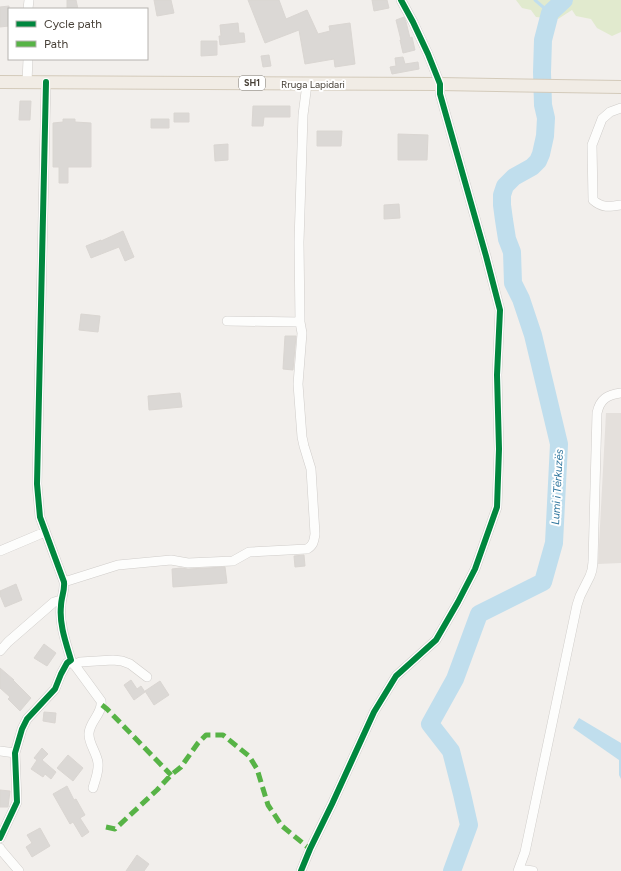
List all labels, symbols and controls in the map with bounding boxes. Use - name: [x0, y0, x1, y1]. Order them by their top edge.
- legend: [8, 8, 148, 60]
- text: Cycle path: [44, 17, 102, 31]
- text: Path: [44, 37, 68, 51]
- road number: SH1: [239, 76, 265, 90]
- street label: Rruga Lapidari: [281, 78, 345, 91]
- water label: Lumi i Tërkuzës: [549, 449, 566, 525]

